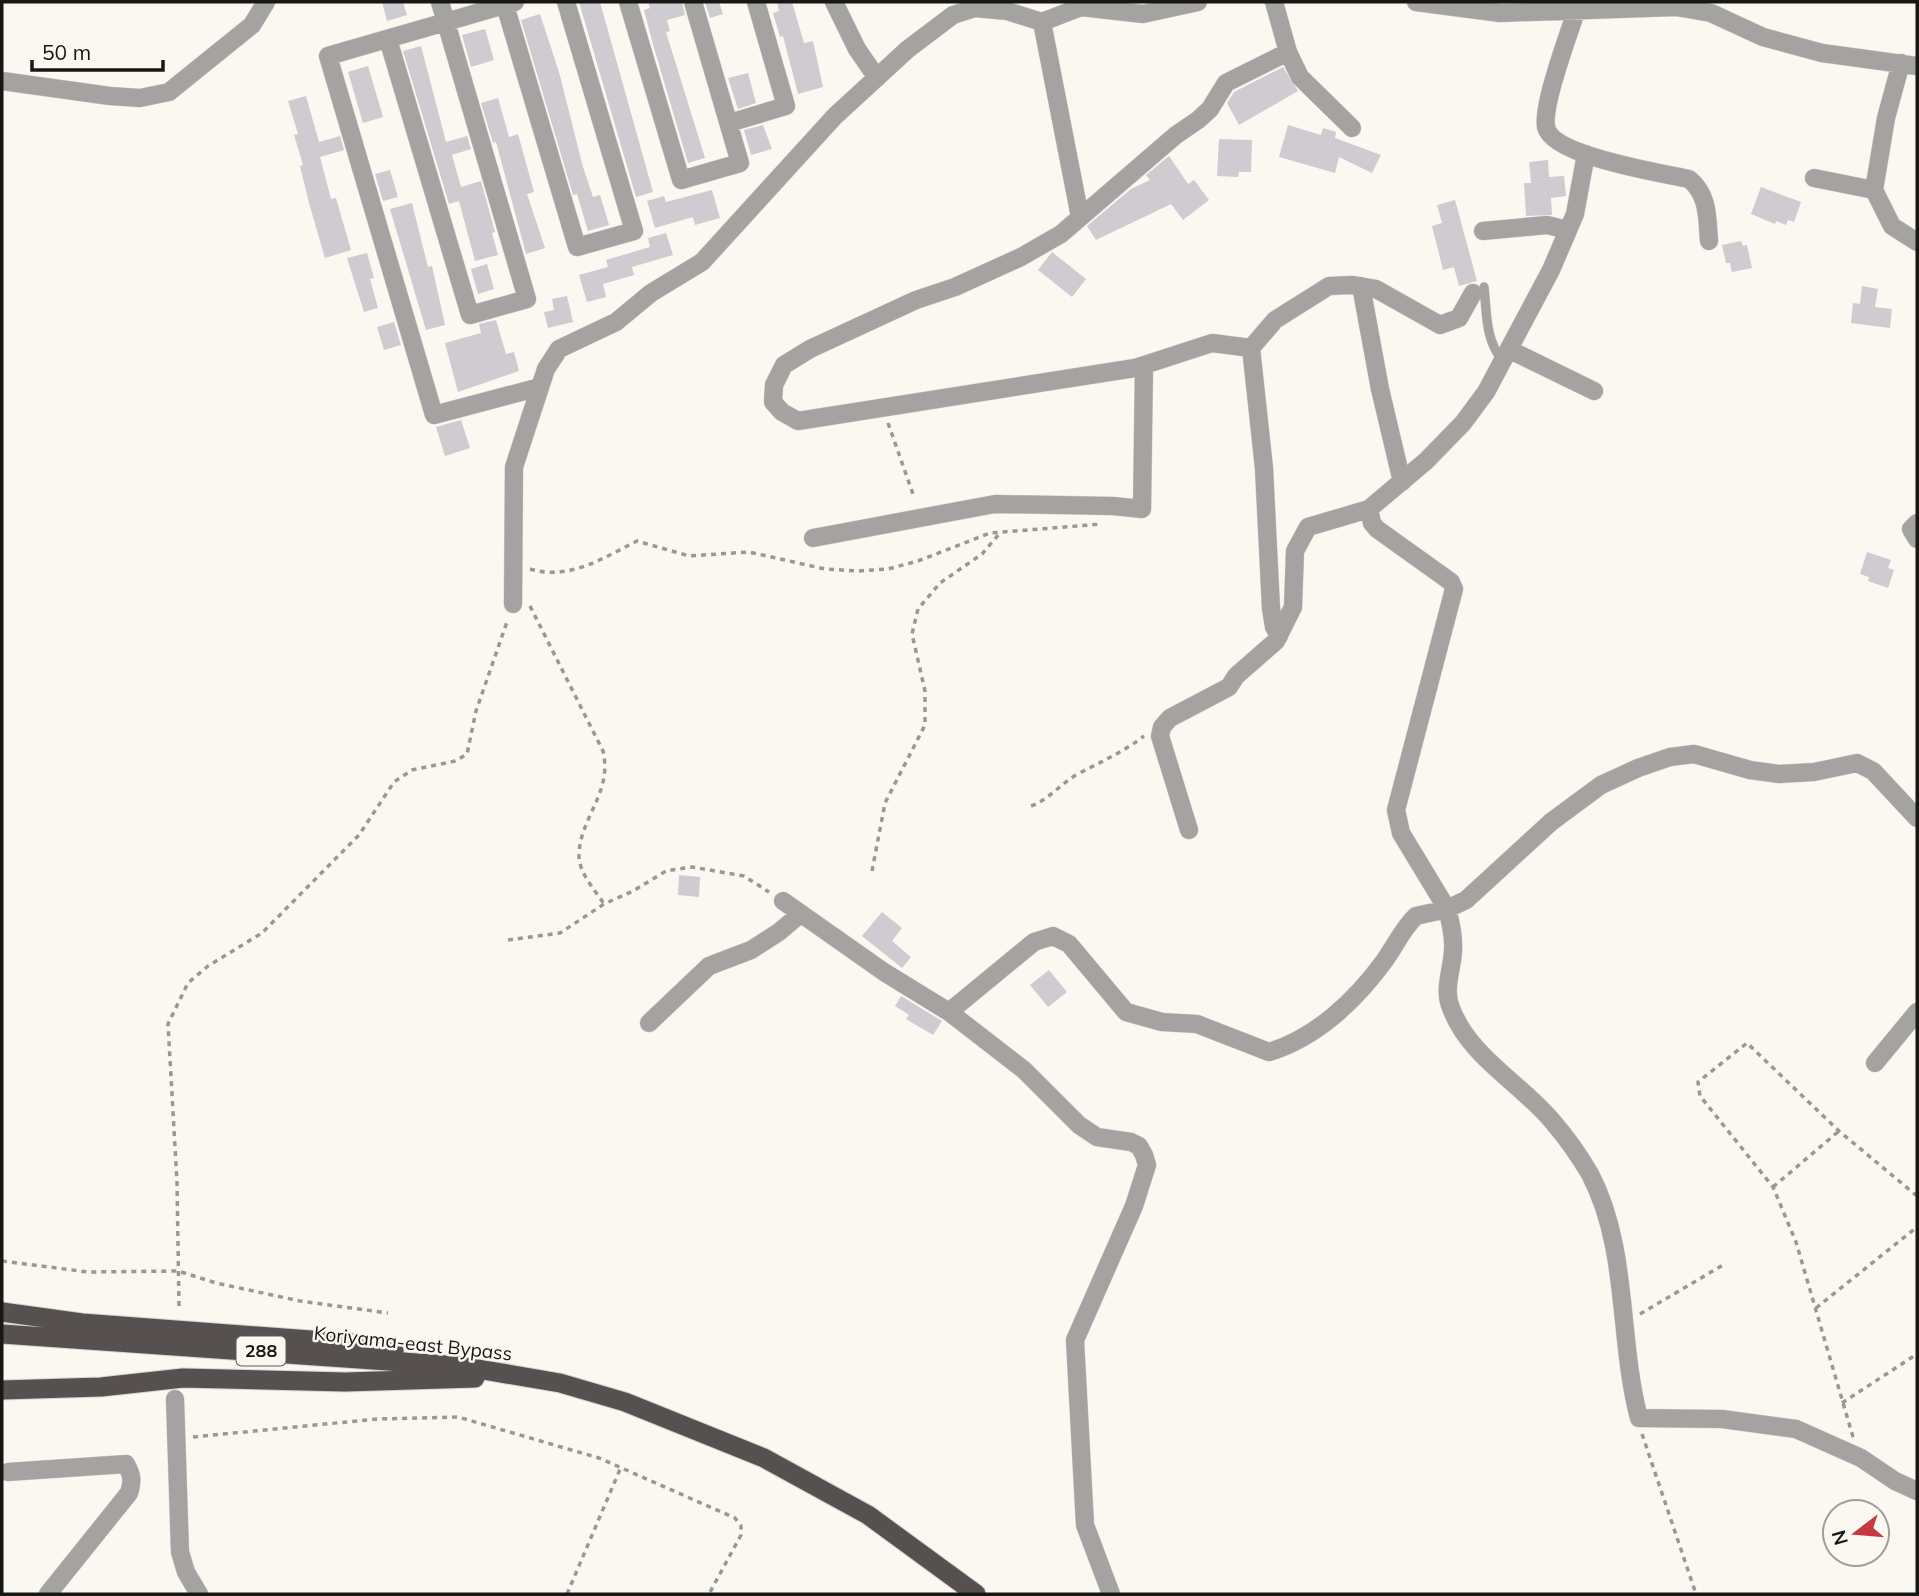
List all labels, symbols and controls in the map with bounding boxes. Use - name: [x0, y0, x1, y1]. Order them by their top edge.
- scale bar: [32, 28, 163, 72]
- text: 50 m: [42, 39, 91, 65]
- street label: Koriyama-east Bypass: [313, 1321, 513, 1365]
- road number: 288: [236, 1336, 286, 1366]
- north arrow: [1821, 1498, 1891, 1568]
- text: N: [1826, 1527, 1853, 1548]

